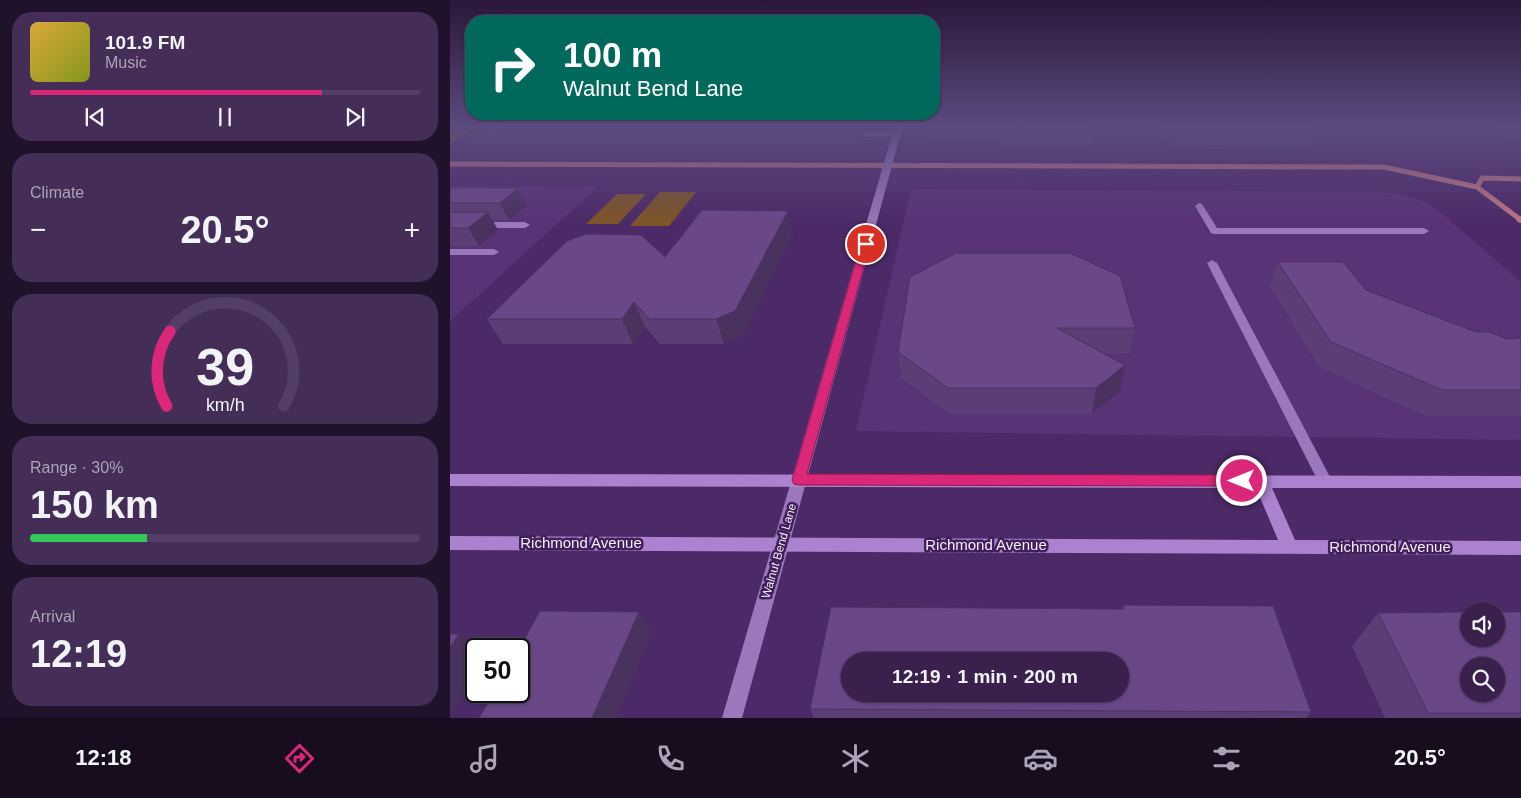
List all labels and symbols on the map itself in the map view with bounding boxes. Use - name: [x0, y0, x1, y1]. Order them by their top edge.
- pin: [845, 223, 887, 265]
- position arrow: [1215, 454, 1267, 506]
- street label: Walnut Bend Lane: [759, 502, 799, 600]
- street label: Richmond Avenue: [520, 534, 642, 551]
- street label: Richmond Avenue: [925, 536, 1047, 553]
- street label: Richmond Avenue: [1329, 538, 1451, 555]
- speed limit sign: 50: [465, 638, 530, 703]

